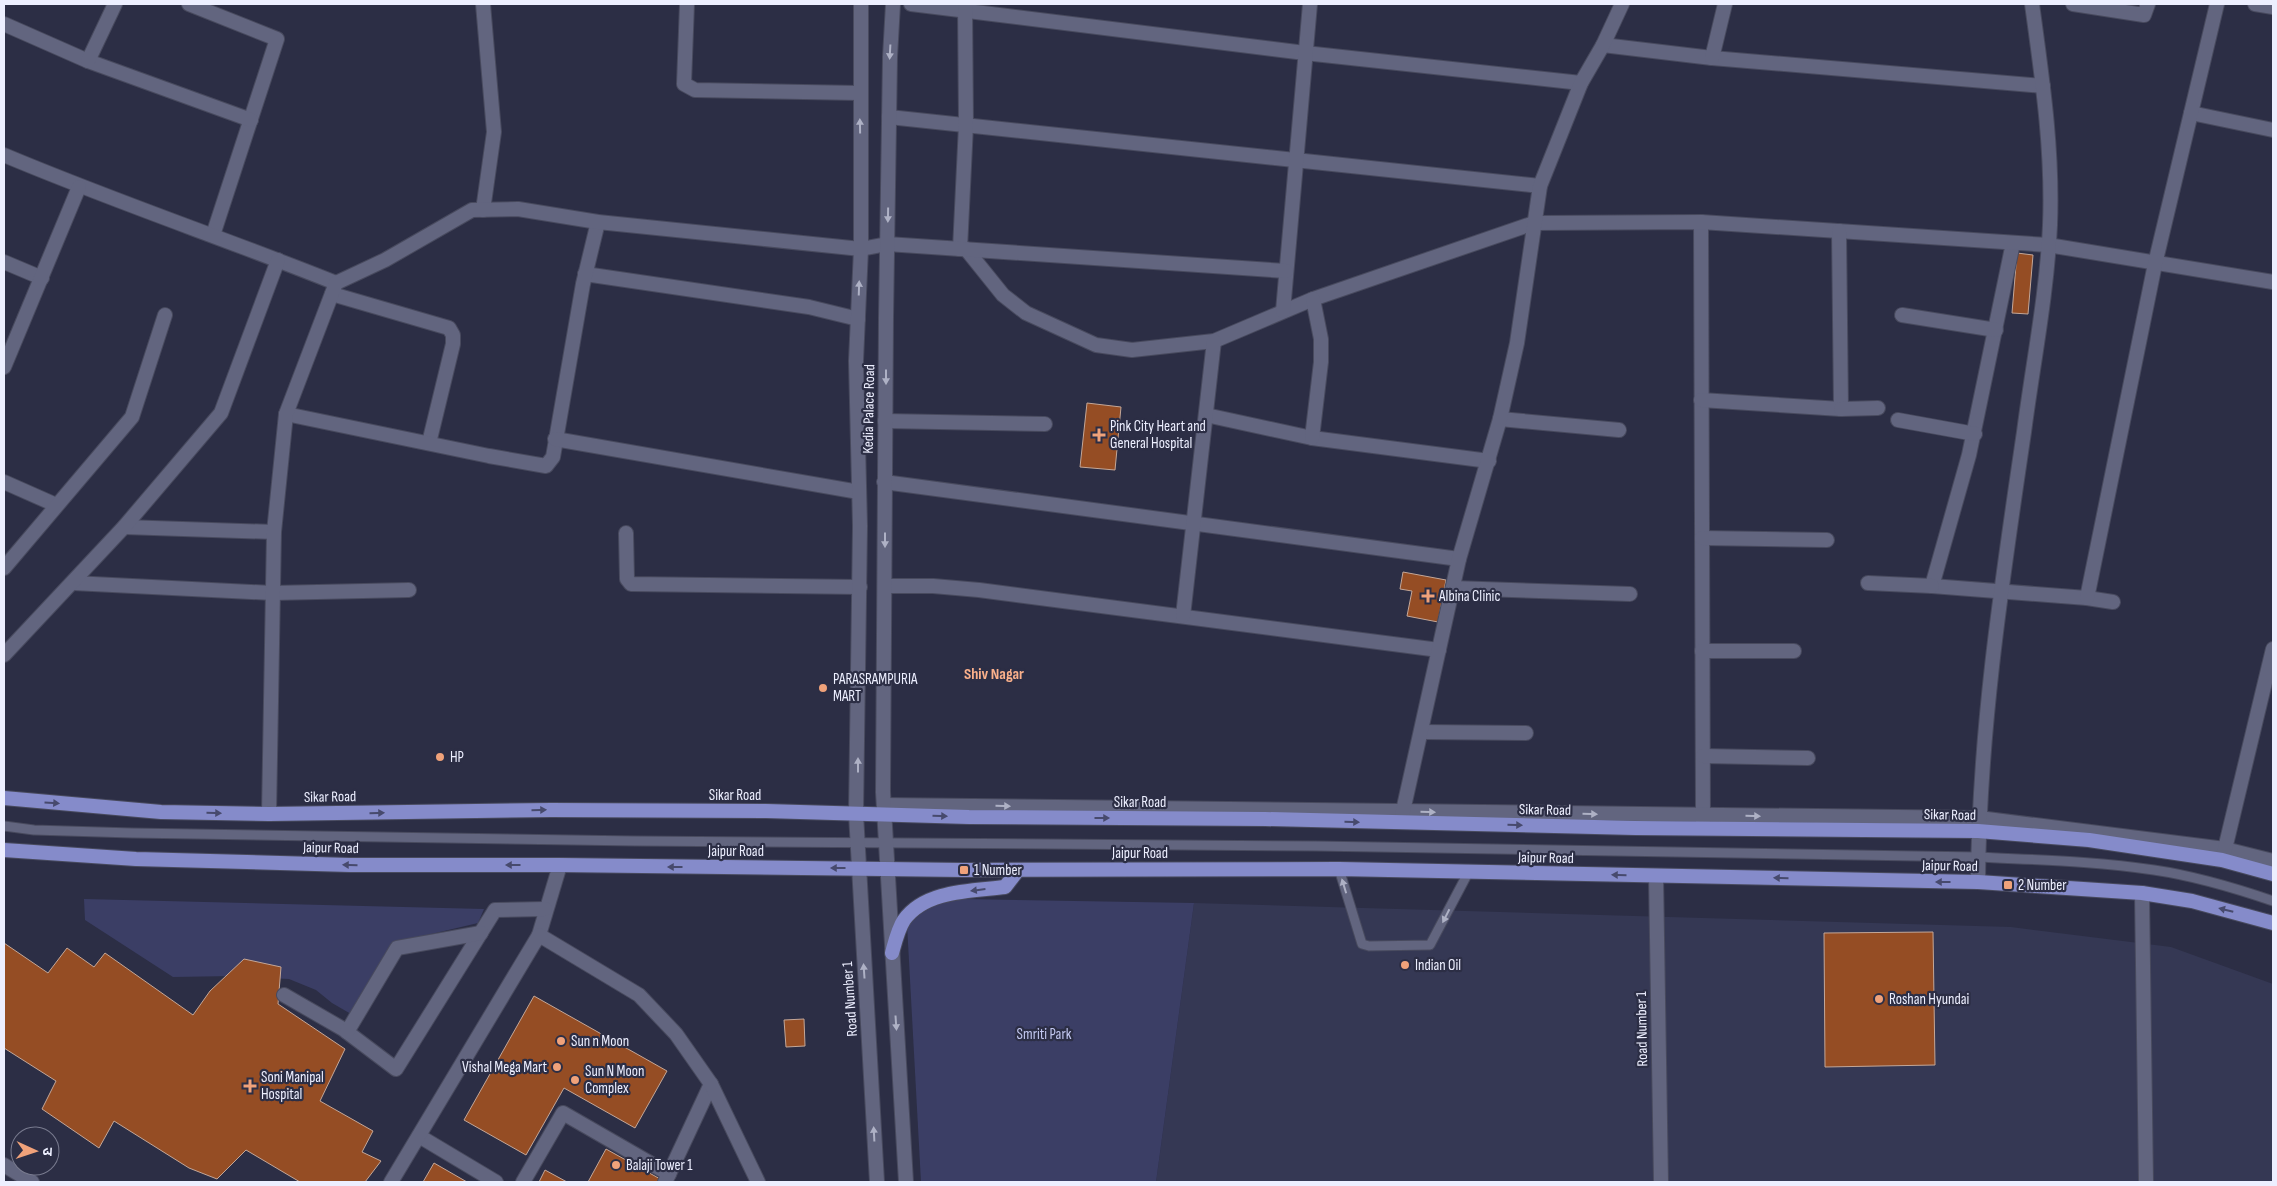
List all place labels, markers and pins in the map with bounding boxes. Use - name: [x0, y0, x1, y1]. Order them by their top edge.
- place label: Pink City Heart and General Hospital: [1110, 417, 1206, 453]
- marker: Pink City Heart and General Hospital: [1092, 428, 1106, 442]
- place label: Albina Clinic: [1438, 587, 1500, 606]
- marker: Albina Clinic: [1421, 589, 1435, 603]
- place label: PARASRAMPURIA MART: [833, 670, 918, 706]
- marker: PARASRAMPURIA MART: [817, 682, 829, 694]
- place label: HP: [450, 748, 464, 767]
- marker: HP: [434, 751, 446, 763]
- place label: 1 Number: [974, 861, 1022, 880]
- marker: 1 Number: [958, 864, 970, 876]
- place label: 2 Number: [2018, 876, 2067, 895]
- marker: 2 Number: [2002, 879, 2014, 891]
- place label: Indian Oil: [1415, 956, 1461, 975]
- marker: Indian Oil: [1399, 959, 1411, 971]
- place label: Roshan Hyundai: [1889, 990, 1969, 1009]
- marker: Roshan Hyundai: [1873, 993, 1885, 1005]
- place label: Sun n Moon: [571, 1032, 629, 1051]
- marker: Sun n Moon: [555, 1035, 567, 1047]
- place label: Vishal Mega Mart: [462, 1058, 547, 1077]
- marker: Vishal Mega Mart: [551, 1061, 563, 1073]
- place label: Sun N Moon Complex: [585, 1062, 644, 1098]
- place label: Soni Manipal Hospital: [261, 1068, 324, 1104]
- marker: Sun N Moon Complex: [569, 1074, 581, 1086]
- marker: Soni Manipal Hospital: [243, 1079, 257, 1093]
- place label: Balaji Tower 1: [626, 1156, 693, 1175]
- marker: Balaji Tower 1: [610, 1159, 622, 1171]

